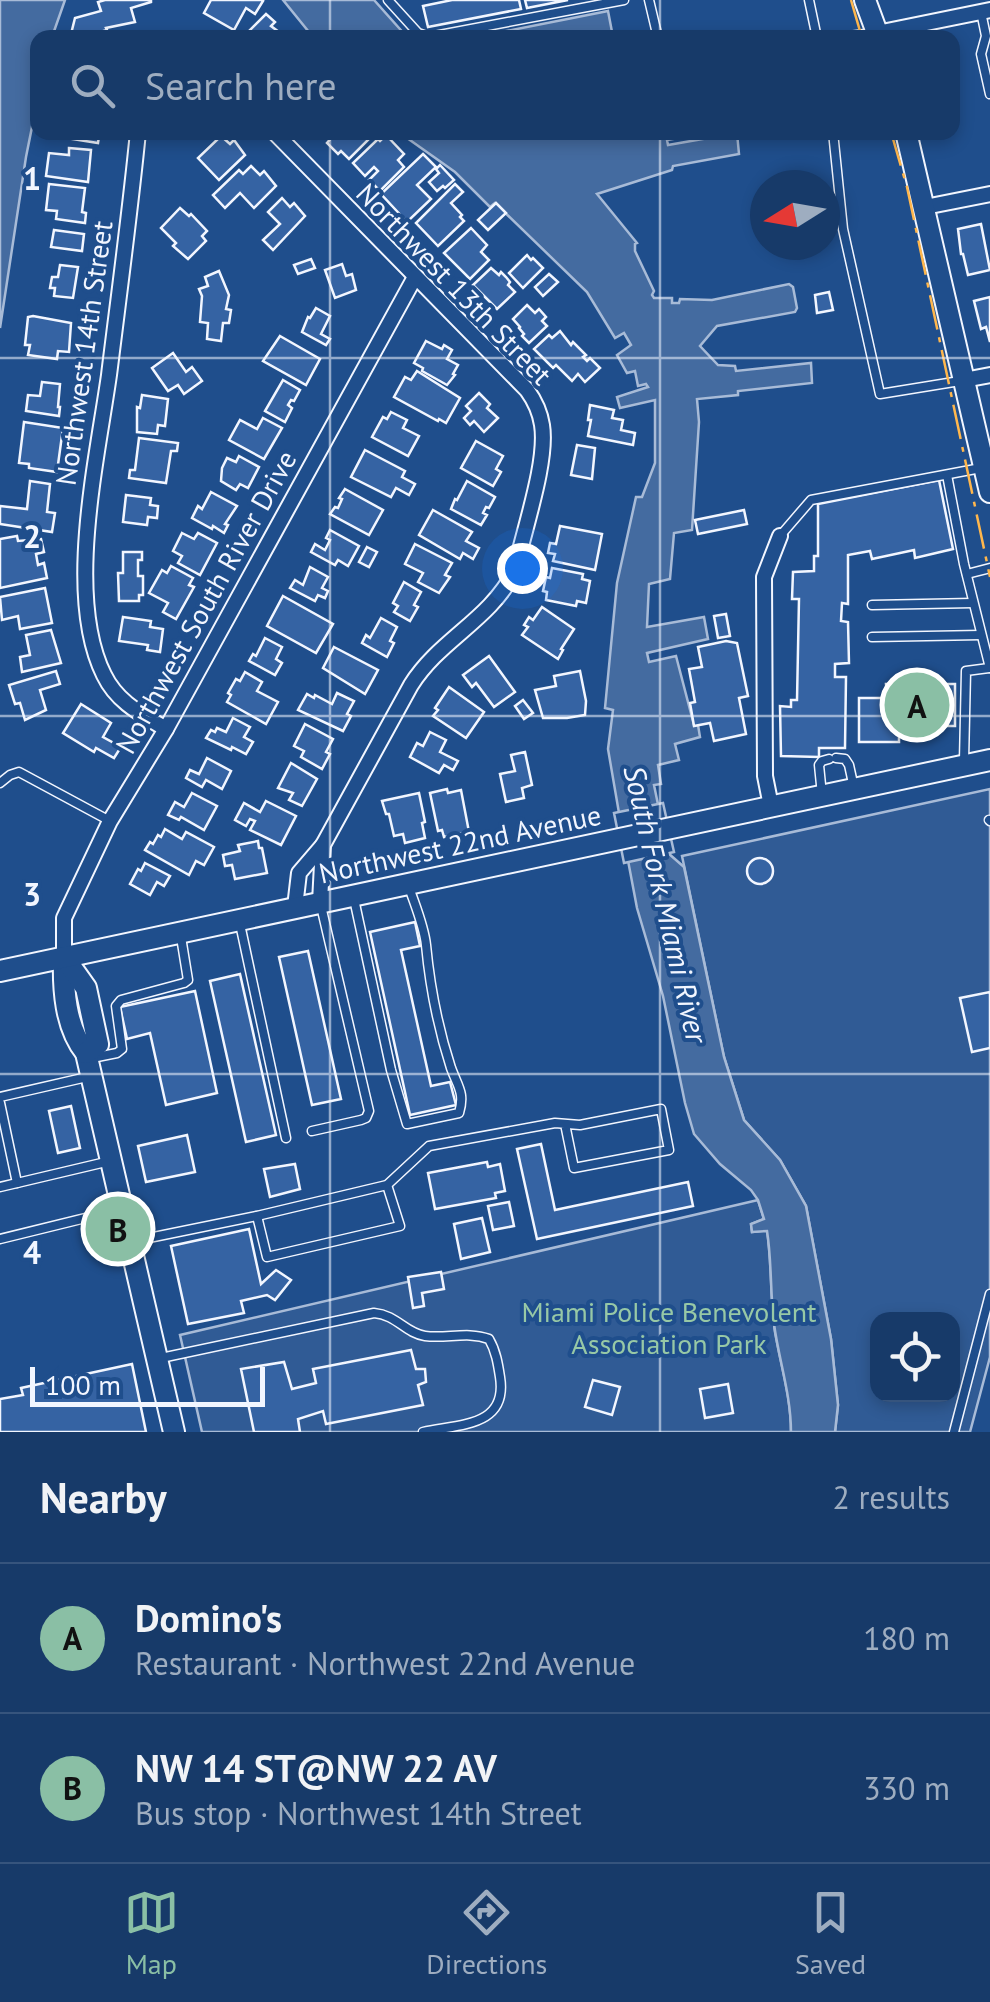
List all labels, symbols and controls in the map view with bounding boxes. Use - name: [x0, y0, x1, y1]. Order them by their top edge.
- search box: [30, 30, 960, 140]
- icon: search: [65, 58, 120, 113]
- text: Search here: [145, 61, 337, 110]
- text: 1: [23, 157, 41, 199]
- north arrow: [750, 170, 840, 260]
- street label: Northwest 13th Street: [348, 175, 561, 393]
- street label: Northwest 14th Street: [47, 218, 120, 488]
- street label: Northwest South River Drive: [107, 444, 304, 760]
- text: 2: [23, 515, 41, 557]
- your location: [497, 543, 548, 594]
- pin: A: [884, 668, 950, 742]
- water label: South Fork Miami River: [616, 761, 718, 1048]
- street label: Northwest 22nd Avenue: [316, 796, 604, 891]
- text: 3: [23, 873, 41, 915]
- pin: B: [86, 1192, 150, 1266]
- text: 4: [23, 1231, 41, 1273]
- park label: Miami Police Benevolent Association Park: [521, 1293, 817, 1362]
- map controls: [870, 1312, 960, 1402]
- button: locate: [870, 1312, 960, 1402]
- scale bar: [30, 1362, 265, 1406]
- text: 100 m: [45, 1366, 121, 1403]
- text: Nearby: [40, 1470, 167, 1525]
- text: 2 results: [832, 1476, 950, 1518]
- text: Domino's: [135, 1593, 282, 1642]
- text: A: [63, 1617, 82, 1659]
- text: 180 m: [863, 1617, 950, 1659]
- text: Restaurant · Northwest 22nd Avenue: [135, 1642, 635, 1684]
- text: NW 14 ST@NW 22 AV: [135, 1743, 497, 1792]
- text: B: [63, 1767, 82, 1809]
- text: 330 m: [863, 1767, 950, 1809]
- text: Bus stop · Northwest 14th Street: [135, 1792, 582, 1834]
- tab: Map: [124, 1885, 179, 1982]
- tab: Directions: [426, 1885, 547, 1982]
- tab: Saved: [795, 1885, 866, 1982]

